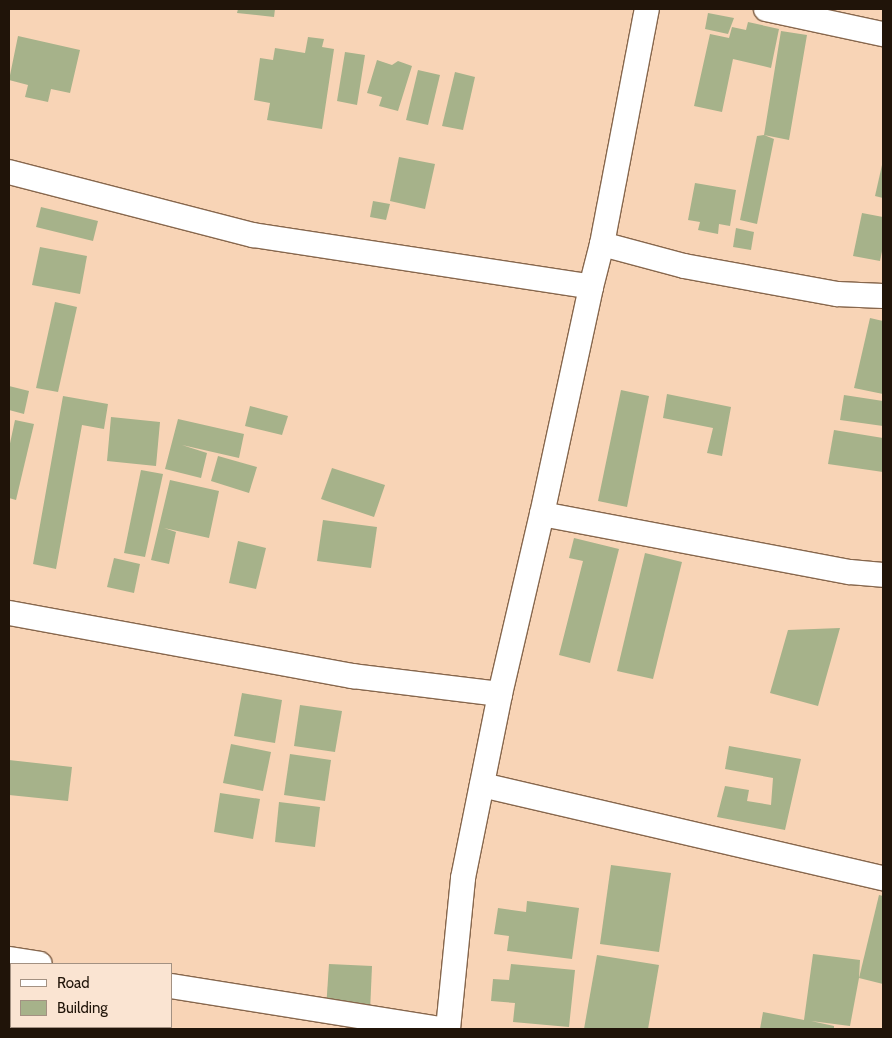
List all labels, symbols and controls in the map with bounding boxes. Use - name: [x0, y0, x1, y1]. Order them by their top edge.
- legend: [10, 963, 172, 1028]
- text: Road: [57, 974, 90, 992]
- text: Building: [57, 999, 108, 1017]

